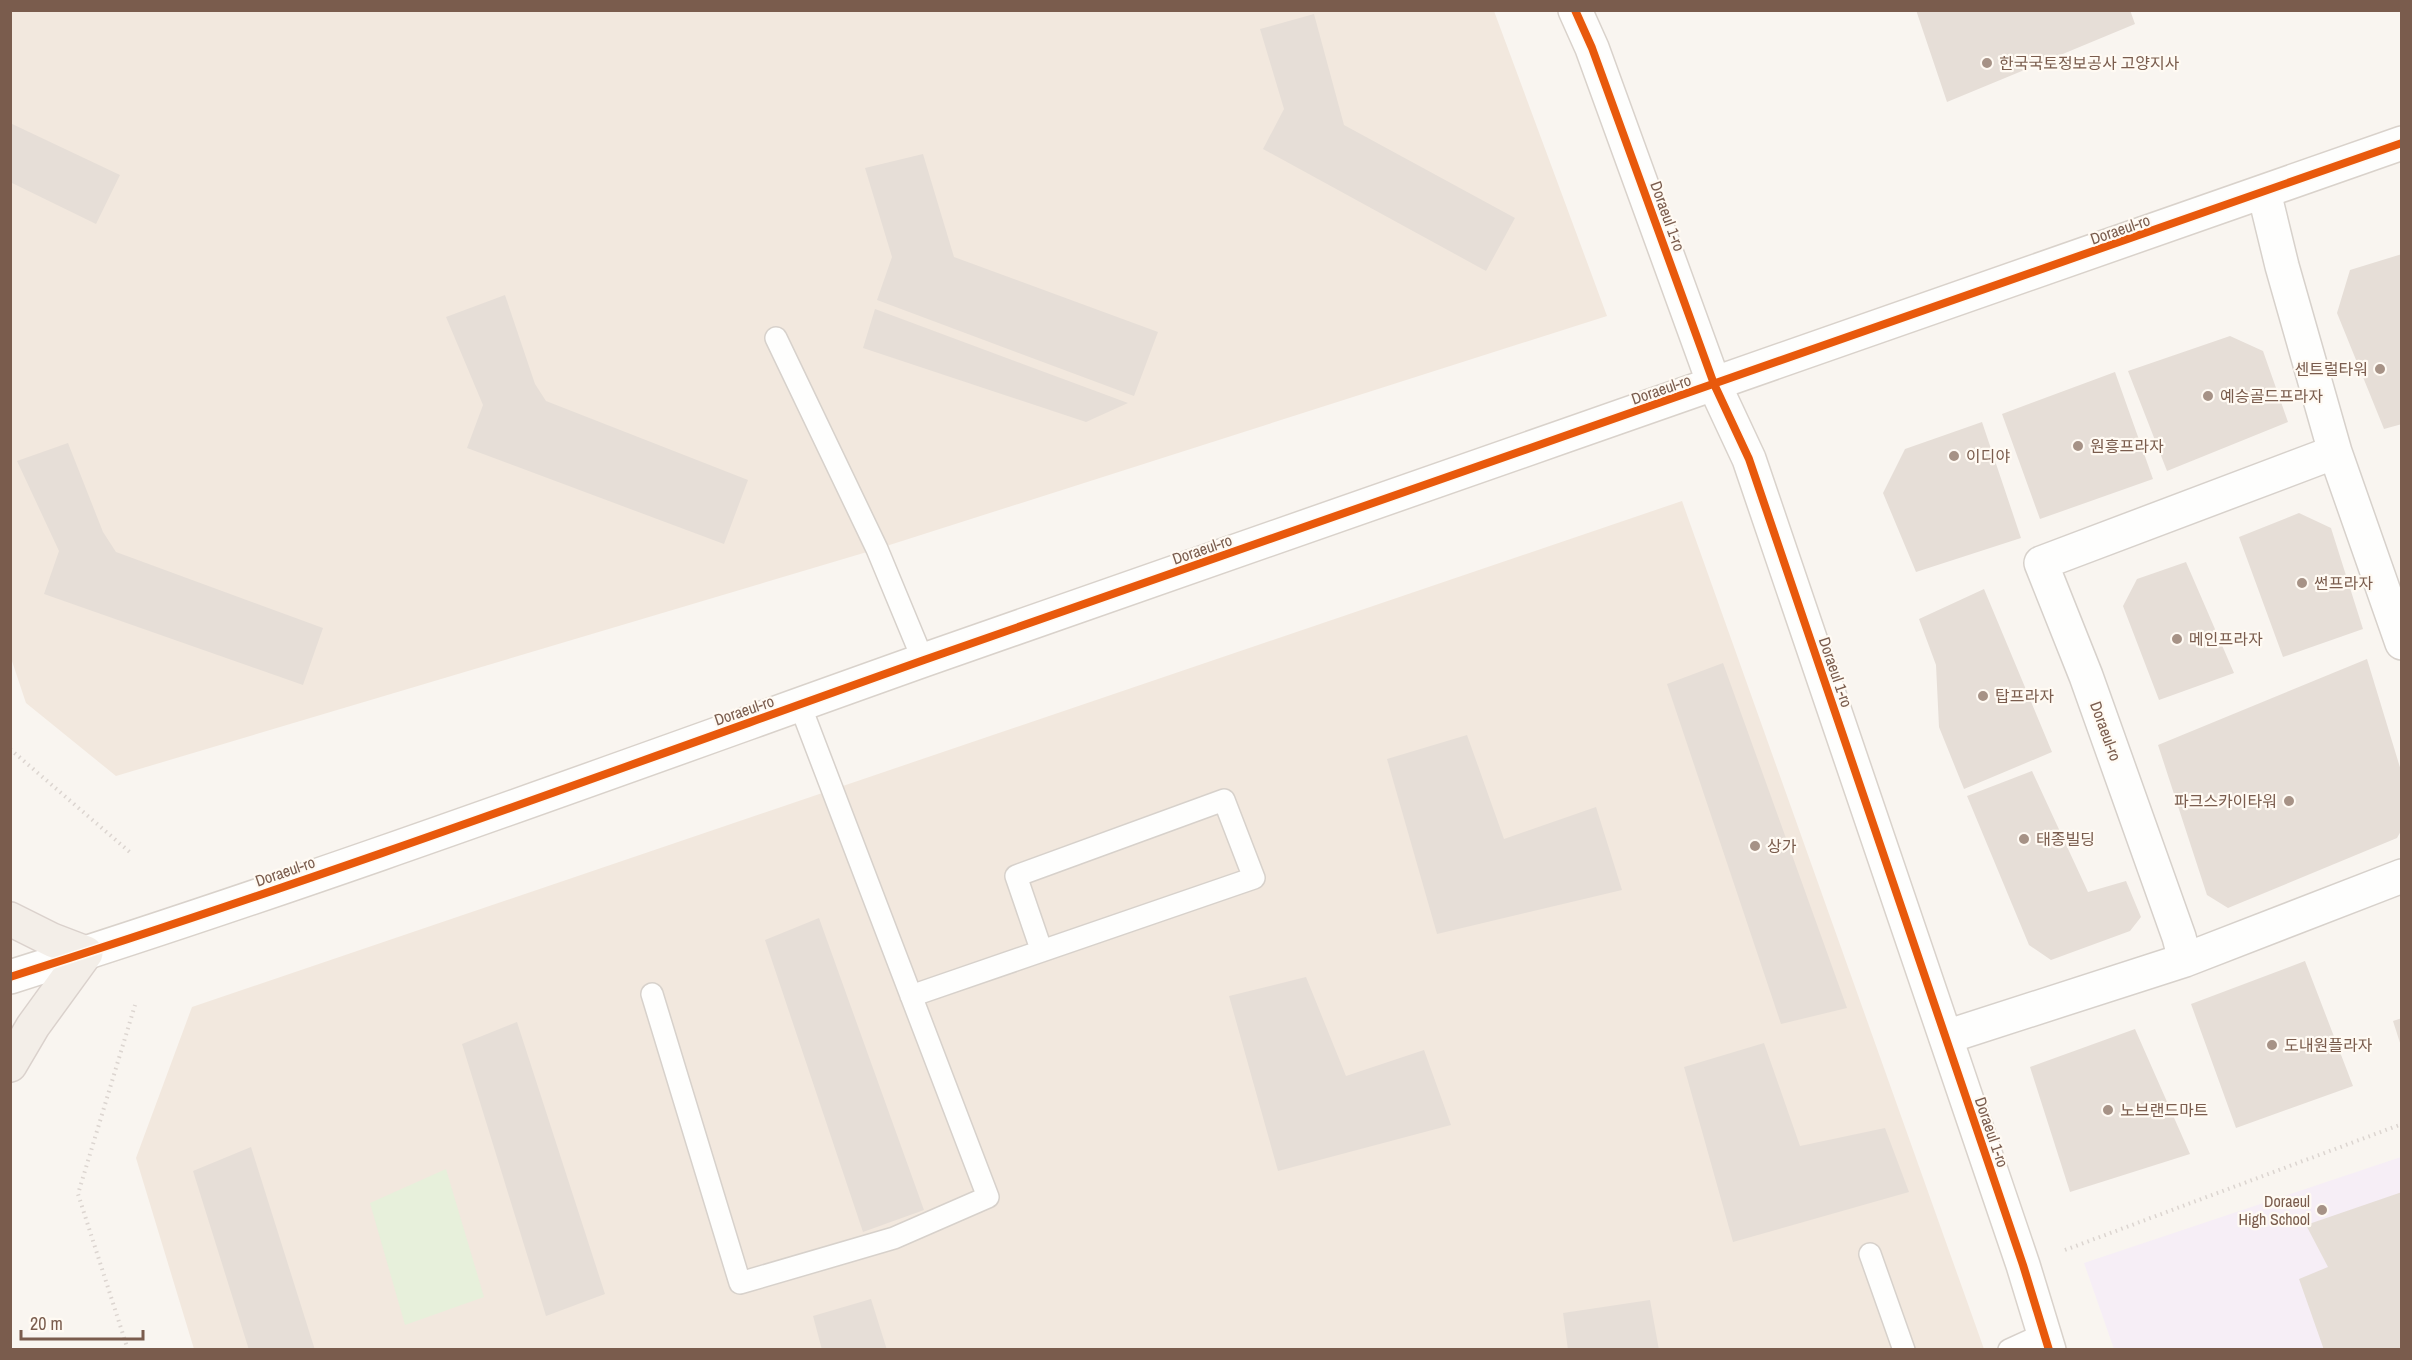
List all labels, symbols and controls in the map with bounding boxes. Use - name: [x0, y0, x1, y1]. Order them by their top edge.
- place label: 한국국토정보공사 고양지사: [1999, 52, 2180, 74]
- marker: 한국국토정보공사 고양지사: [1980, 56, 1994, 70]
- street label: Doraeul 1-ro: [1645, 178, 1691, 254]
- street label: Doraeul-ro: [2087, 209, 2153, 249]
- place label: 센트럴타워: [2294, 358, 2368, 380]
- marker: 센트럴타워: [2373, 362, 2387, 376]
- street label: Doraeul-ro: [1628, 369, 1694, 409]
- place label: 예승골드프라자: [2220, 385, 2323, 407]
- marker: 예승골드프라자: [2201, 389, 2215, 403]
- place label: 원흥프라자: [2090, 435, 2164, 457]
- marker: 원흥프라자: [2071, 439, 2085, 453]
- place label: 이디야: [1966, 445, 2010, 467]
- marker: 이디야: [1947, 449, 1961, 463]
- street label: Doraeul-ro: [1169, 529, 1235, 569]
- place label: 썬프라자: [2314, 572, 2373, 594]
- marker: 썬프라자: [2295, 576, 2309, 590]
- place label: 메인프라자: [2189, 628, 2263, 650]
- marker: 메인프라자: [2170, 632, 2184, 646]
- street label: Doraeul 1-ro: [1814, 634, 1858, 710]
- place label: 탑프라자: [1995, 685, 2054, 707]
- marker: 탑프라자: [1976, 689, 1990, 703]
- street label: Doraeul-ro: [711, 690, 777, 730]
- street label: Doraeul-ro: [2085, 698, 2127, 764]
- place label: 파크스카이타워: [2174, 790, 2277, 812]
- marker: 파크스카이타워: [2282, 794, 2296, 808]
- place label: 태종빌딩: [2036, 828, 2095, 850]
- marker: 태종빌딩: [2017, 832, 2031, 846]
- place label: 상가: [1767, 835, 1797, 857]
- marker: 상가: [1748, 839, 1762, 853]
- street label: Doraeul-ro: [252, 851, 318, 891]
- place label: 도내원플라자: [2284, 1034, 2373, 1056]
- marker: 도내원플라자: [2265, 1038, 2279, 1052]
- street label: Doraeul 1-ro: [1970, 1094, 2014, 1170]
- place label: 노브랜드마트: [2120, 1099, 2208, 1121]
- marker: 노브랜드마트: [2101, 1103, 2115, 1117]
- place label: Doraeul High School: [2239, 1190, 2310, 1230]
- marker: Doraeul High School: [2315, 1203, 2329, 1217]
- scale bar: [21, 1303, 142, 1341]
- text: 20 m: [30, 1311, 63, 1336]

